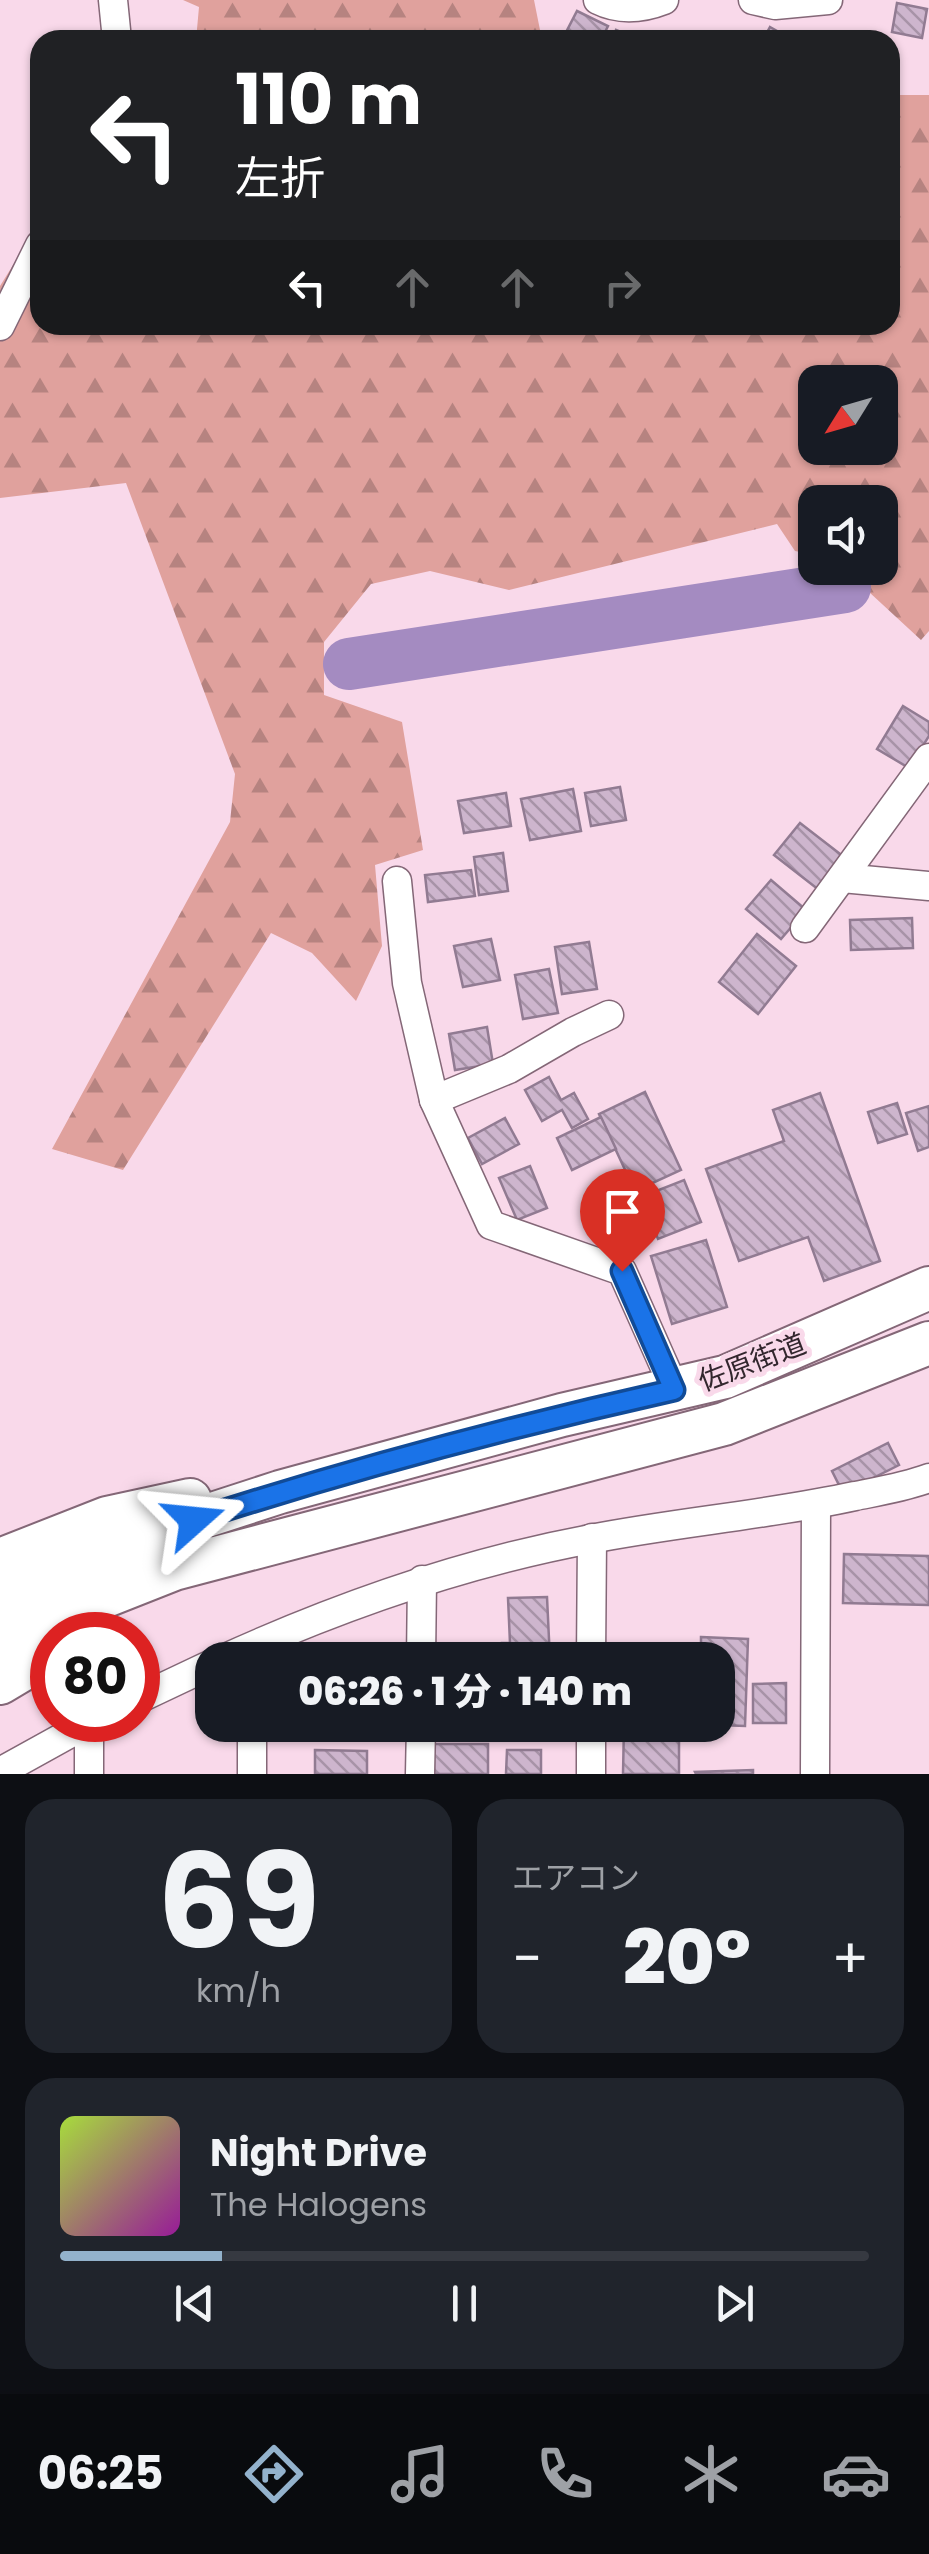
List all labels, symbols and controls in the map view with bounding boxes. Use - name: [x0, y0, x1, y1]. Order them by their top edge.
- text: 110 m: [235, 50, 422, 149]
- icon: left: [70, 70, 200, 200]
- text: 左折: [235, 147, 325, 210]
- icon: left: [280, 260, 335, 315]
- icon: ahead: [385, 260, 440, 315]
- icon: ahead: [490, 260, 545, 315]
- icon: right: [595, 260, 650, 315]
- north arrow: [798, 365, 898, 465]
- map controls: [798, 365, 898, 585]
- button: sound: [798, 485, 898, 585]
- pin: [580, 1169, 665, 1272]
- icon: arrive: [595, 1184, 650, 1239]
- street label: 佐原街道: [693, 1324, 811, 1401]
- position arrow: [142, 1468, 246, 1572]
- speed limit sign: 80: [30, 1612, 160, 1742]
- text: 06:26 · 1 分 · 140 m: [298, 1665, 632, 1718]
- text: 69: [157, 1810, 320, 1993]
- text: エアコン: [512, 1855, 640, 1900]
- text: 20°: [623, 1905, 751, 2010]
- text: −: [512, 1920, 542, 1997]
- text: +: [831, 1920, 869, 1997]
- text: km/h: [196, 1968, 281, 2013]
- text: Night Drive: [210, 2126, 427, 2179]
- text: The Halogens: [210, 2182, 427, 2227]
- icon: previous: [167, 2276, 222, 2331]
- icon: pause: [437, 2276, 492, 2331]
- icon: next: [707, 2276, 762, 2331]
- icon: directions: [239, 2439, 309, 2509]
- icon: music: [385, 2439, 455, 2509]
- icon: phone: [530, 2439, 600, 2509]
- icon: climate: [676, 2439, 746, 2509]
- icon: car: [821, 2439, 891, 2509]
- text: 06:25: [38, 2442, 164, 2505]

